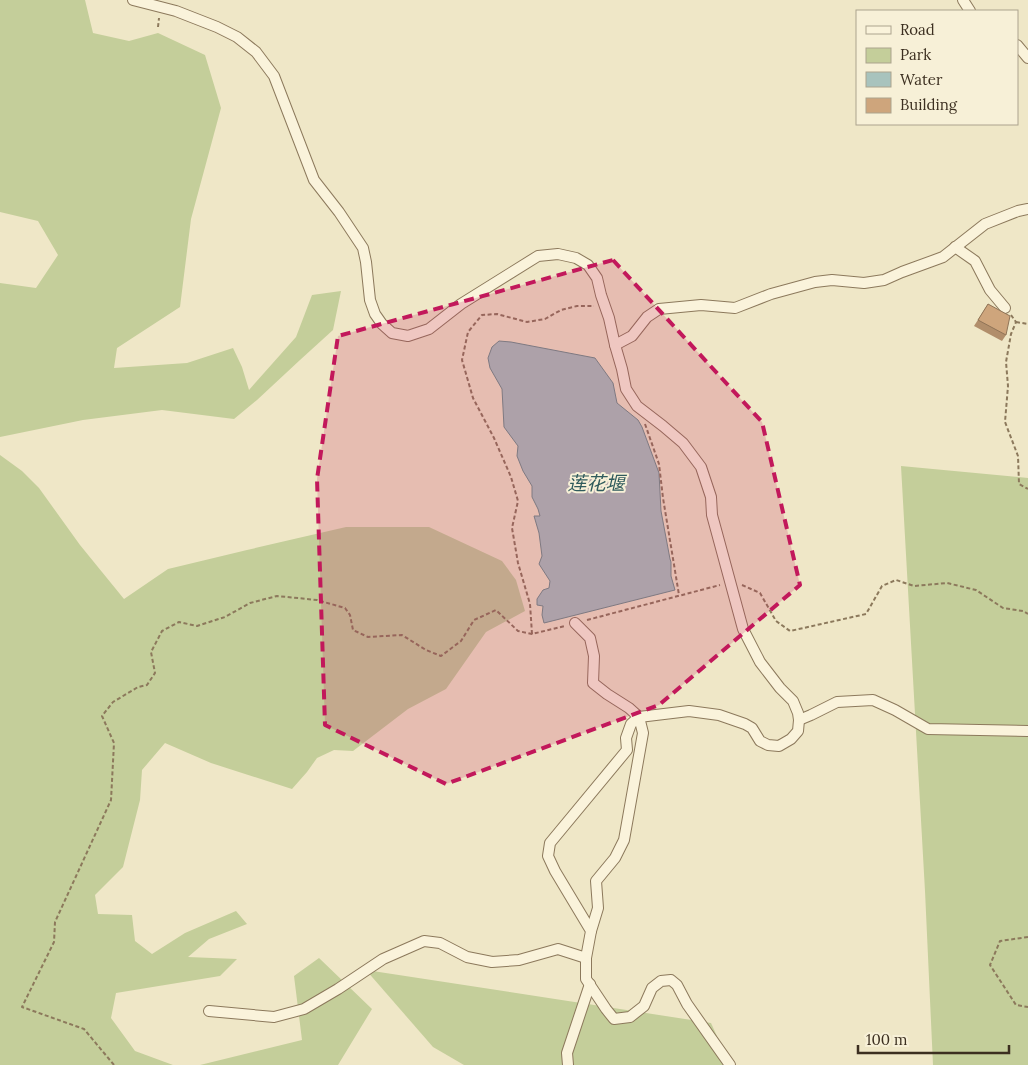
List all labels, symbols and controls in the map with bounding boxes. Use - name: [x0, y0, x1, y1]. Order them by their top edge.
- legend: [856, 10, 1018, 125]
- text: Road: [900, 20, 935, 39]
- text: Park: [900, 45, 931, 64]
- text: Water: [900, 70, 943, 89]
- text: Building: [900, 95, 958, 114]
- water label: 莲花堰: [567, 471, 627, 495]
- scale bar: [858, 1022, 1009, 1054]
- text: 100 m: [866, 1030, 907, 1049]

